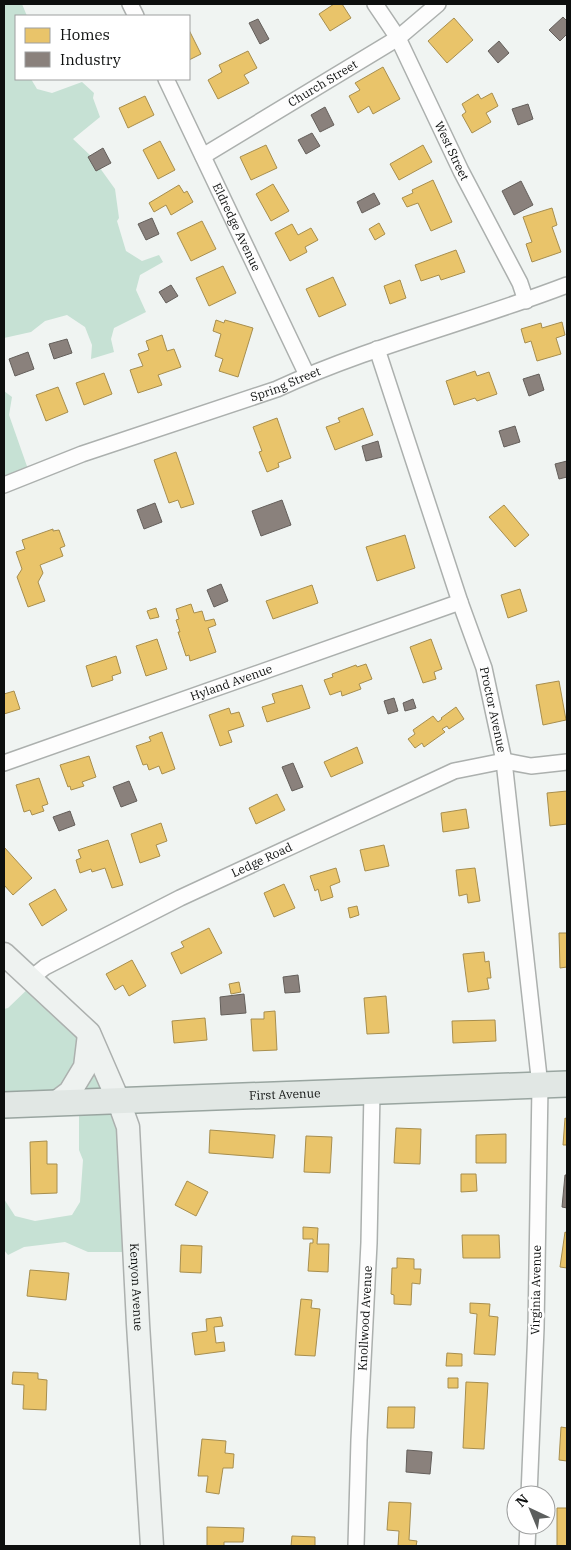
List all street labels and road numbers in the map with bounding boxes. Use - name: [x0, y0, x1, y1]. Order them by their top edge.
- street label: Church Street: [285, 56, 360, 110]
- street label: West Street: [431, 119, 473, 183]
- street label: Eldredge Avenue: [210, 180, 264, 273]
- street label: Spring Street: [248, 363, 322, 404]
- street label: Hyland Avenue: [188, 661, 274, 704]
- street label: Proctor Avenue: [477, 665, 510, 754]
- street label: Ledge Road: [229, 839, 294, 880]
- street label: First Avenue: [249, 1085, 321, 1103]
- street label: Kenyon Avenue: [127, 1243, 146, 1331]
- street label: Virginia Avenue: [527, 1245, 544, 1335]
- street label: Knollwood Avenue: [355, 1265, 375, 1371]

